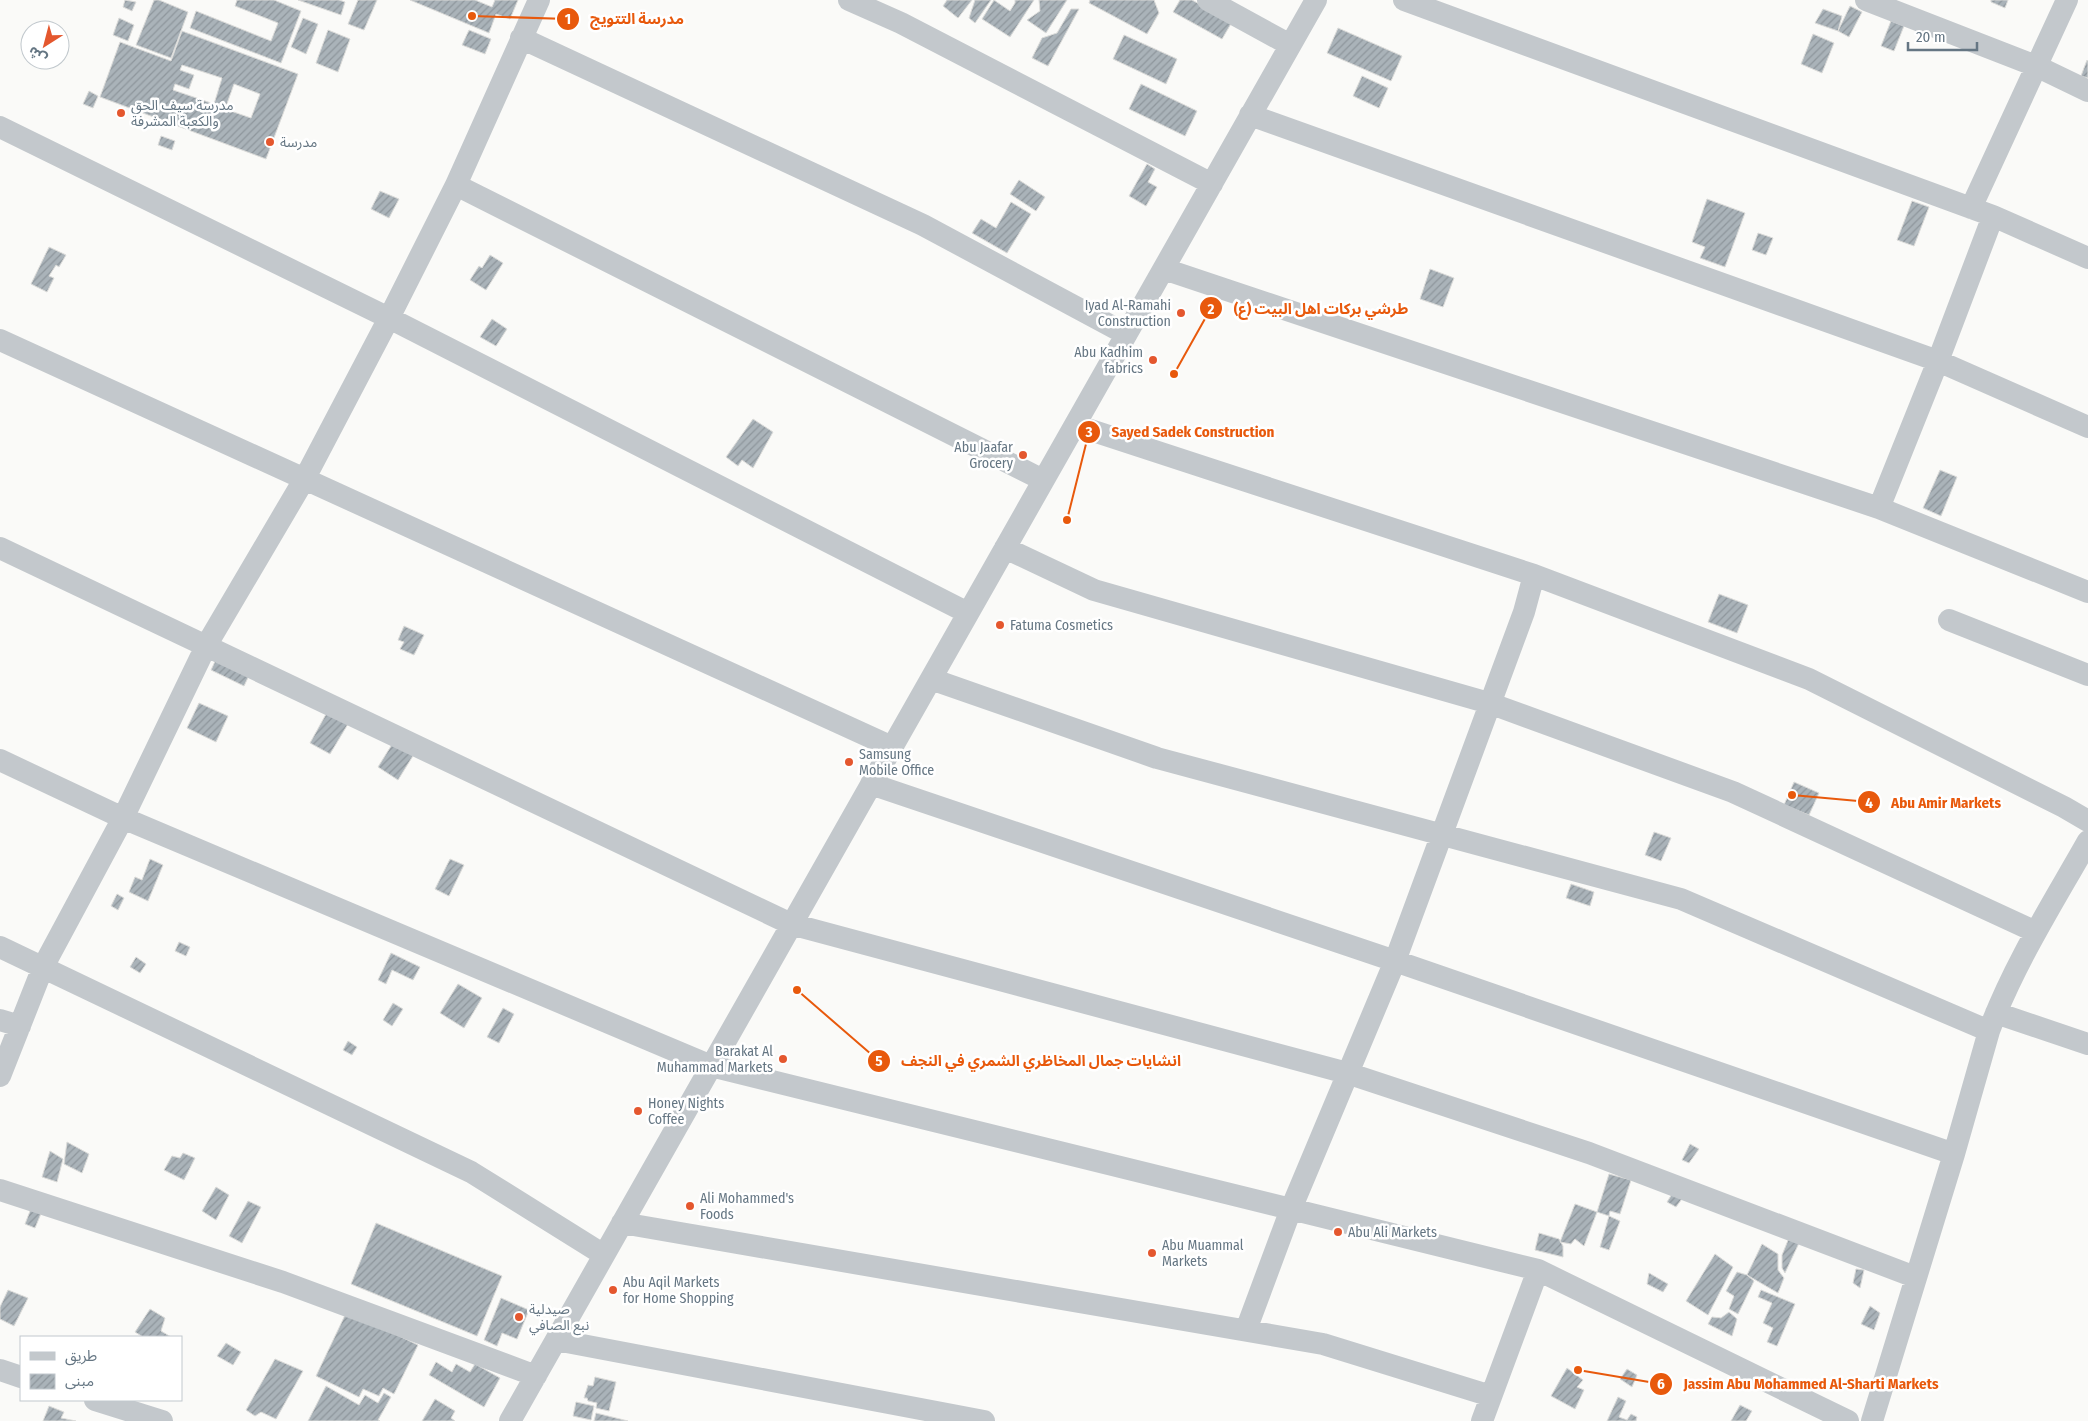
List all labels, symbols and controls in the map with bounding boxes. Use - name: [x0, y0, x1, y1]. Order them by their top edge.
- callout: مدرسة التتويج: [556, 4, 694, 34]
- text: 1: [565, 10, 571, 28]
- text: مدرسة التتويج: [590, 10, 684, 30]
- north arrow: [20, 20, 70, 70]
- scale bar: [1908, 20, 1977, 52]
- text: 20 m: [1916, 28, 1946, 46]
- text: ش: [25, 43, 50, 68]
- place label: مدرسة سيف الحق والكعبة المشرفة: [131, 97, 234, 130]
- marker: مدرسة سيف الحق والكعبة المشرفة: [115, 107, 127, 119]
- place label: مدرسة: [280, 134, 317, 151]
- marker: مدرسة: [264, 136, 276, 148]
- callout: طرشي بركات اهل البيت (ع): [1199, 293, 1418, 323]
- place label: Iyad Al-Ramahi Construction: [1085, 297, 1171, 330]
- text: 2: [1207, 300, 1215, 318]
- text: طرشي بركات اهل البيت (ع): [1234, 300, 1408, 320]
- marker: Iyad Al-Ramahi Construction: [1175, 307, 1187, 319]
- place label: Abu Kadhim fabrics: [1074, 344, 1143, 377]
- marker: Abu Kadhim fabrics: [1147, 354, 1159, 366]
- callout: Sayed Sadek Construction: [1076, 417, 1284, 447]
- text: 3: [1084, 423, 1093, 441]
- text: Sayed Sadek Construction: [1112, 423, 1275, 441]
- place label: Abu Jaafar Grocery: [954, 439, 1014, 472]
- marker: Abu Jaafar Grocery: [1017, 449, 1029, 461]
- place label: Fatuma Cosmetics: [1010, 617, 1113, 634]
- marker: Fatuma Cosmetics: [994, 619, 1006, 631]
- place label: Samsung Mobile Office: [859, 746, 934, 779]
- marker: Samsung Mobile Office: [843, 756, 855, 768]
- callout: Abu Amir Markets: [1856, 787, 2011, 817]
- text: 4: [1865, 794, 1873, 812]
- text: Abu Amir Markets: [1890, 794, 2001, 812]
- place label: Barakat Al Muhammad Markets: [657, 1043, 773, 1076]
- callout: انشايات جمال المخاظري الشمري في النجف: [866, 1046, 1191, 1076]
- text: 5: [875, 1052, 883, 1070]
- text: انشايات جمال المخاظري الشمري في النجف: [901, 1052, 1181, 1072]
- marker: Barakat Al Muhammad Markets: [777, 1053, 789, 1065]
- place label: Honey Nights Coffee: [648, 1095, 724, 1128]
- marker: Honey Nights Coffee: [632, 1105, 644, 1117]
- place label: Ali Mohammed's Foods: [700, 1190, 794, 1223]
- marker: Ali Mohammed's Foods: [684, 1200, 696, 1212]
- place label: Abu Ali Markets: [1348, 1224, 1437, 1241]
- marker: Abu Ali Markets: [1332, 1226, 1344, 1238]
- place label: Abu Muammal Markets: [1162, 1237, 1244, 1270]
- marker: Abu Muammal Markets: [1146, 1247, 1158, 1259]
- place label: Abu Aqil Markets for Home Shopping: [623, 1274, 734, 1307]
- marker: Abu Aqil Markets for Home Shopping: [607, 1284, 619, 1296]
- place label: صيدلية نبع الصافي: [529, 1301, 589, 1336]
- marker: صيدلية نبع الصافي: [513, 1311, 525, 1323]
- legend: [20, 1336, 182, 1401]
- text: طريق: [65, 1347, 97, 1366]
- callout: Jassim Abu Mohammed Al-Sharti Markets: [1648, 1369, 1948, 1399]
- text: مبنى: [65, 1372, 94, 1390]
- text: 6: [1657, 1375, 1665, 1393]
- text: Jassim Abu Mohammed Al-Sharti Markets: [1682, 1375, 1939, 1393]

